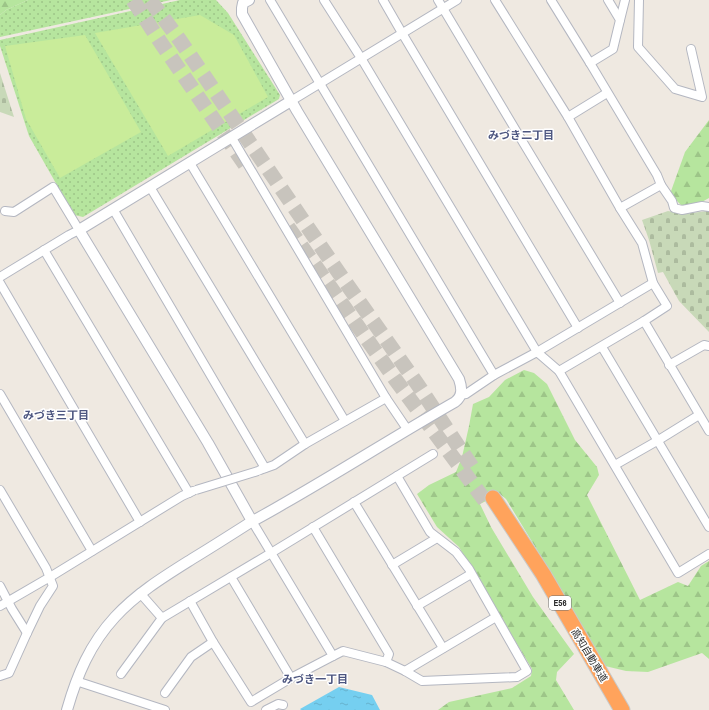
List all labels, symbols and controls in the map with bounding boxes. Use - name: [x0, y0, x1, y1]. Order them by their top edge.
- district label: みづき二丁目: [488, 128, 554, 142]
- district label: みづき三丁目: [23, 408, 89, 422]
- road number: E56: [549, 596, 571, 610]
- street label: 高知自動車道: [569, 626, 611, 684]
- district label: みづき一丁目: [282, 672, 348, 686]

